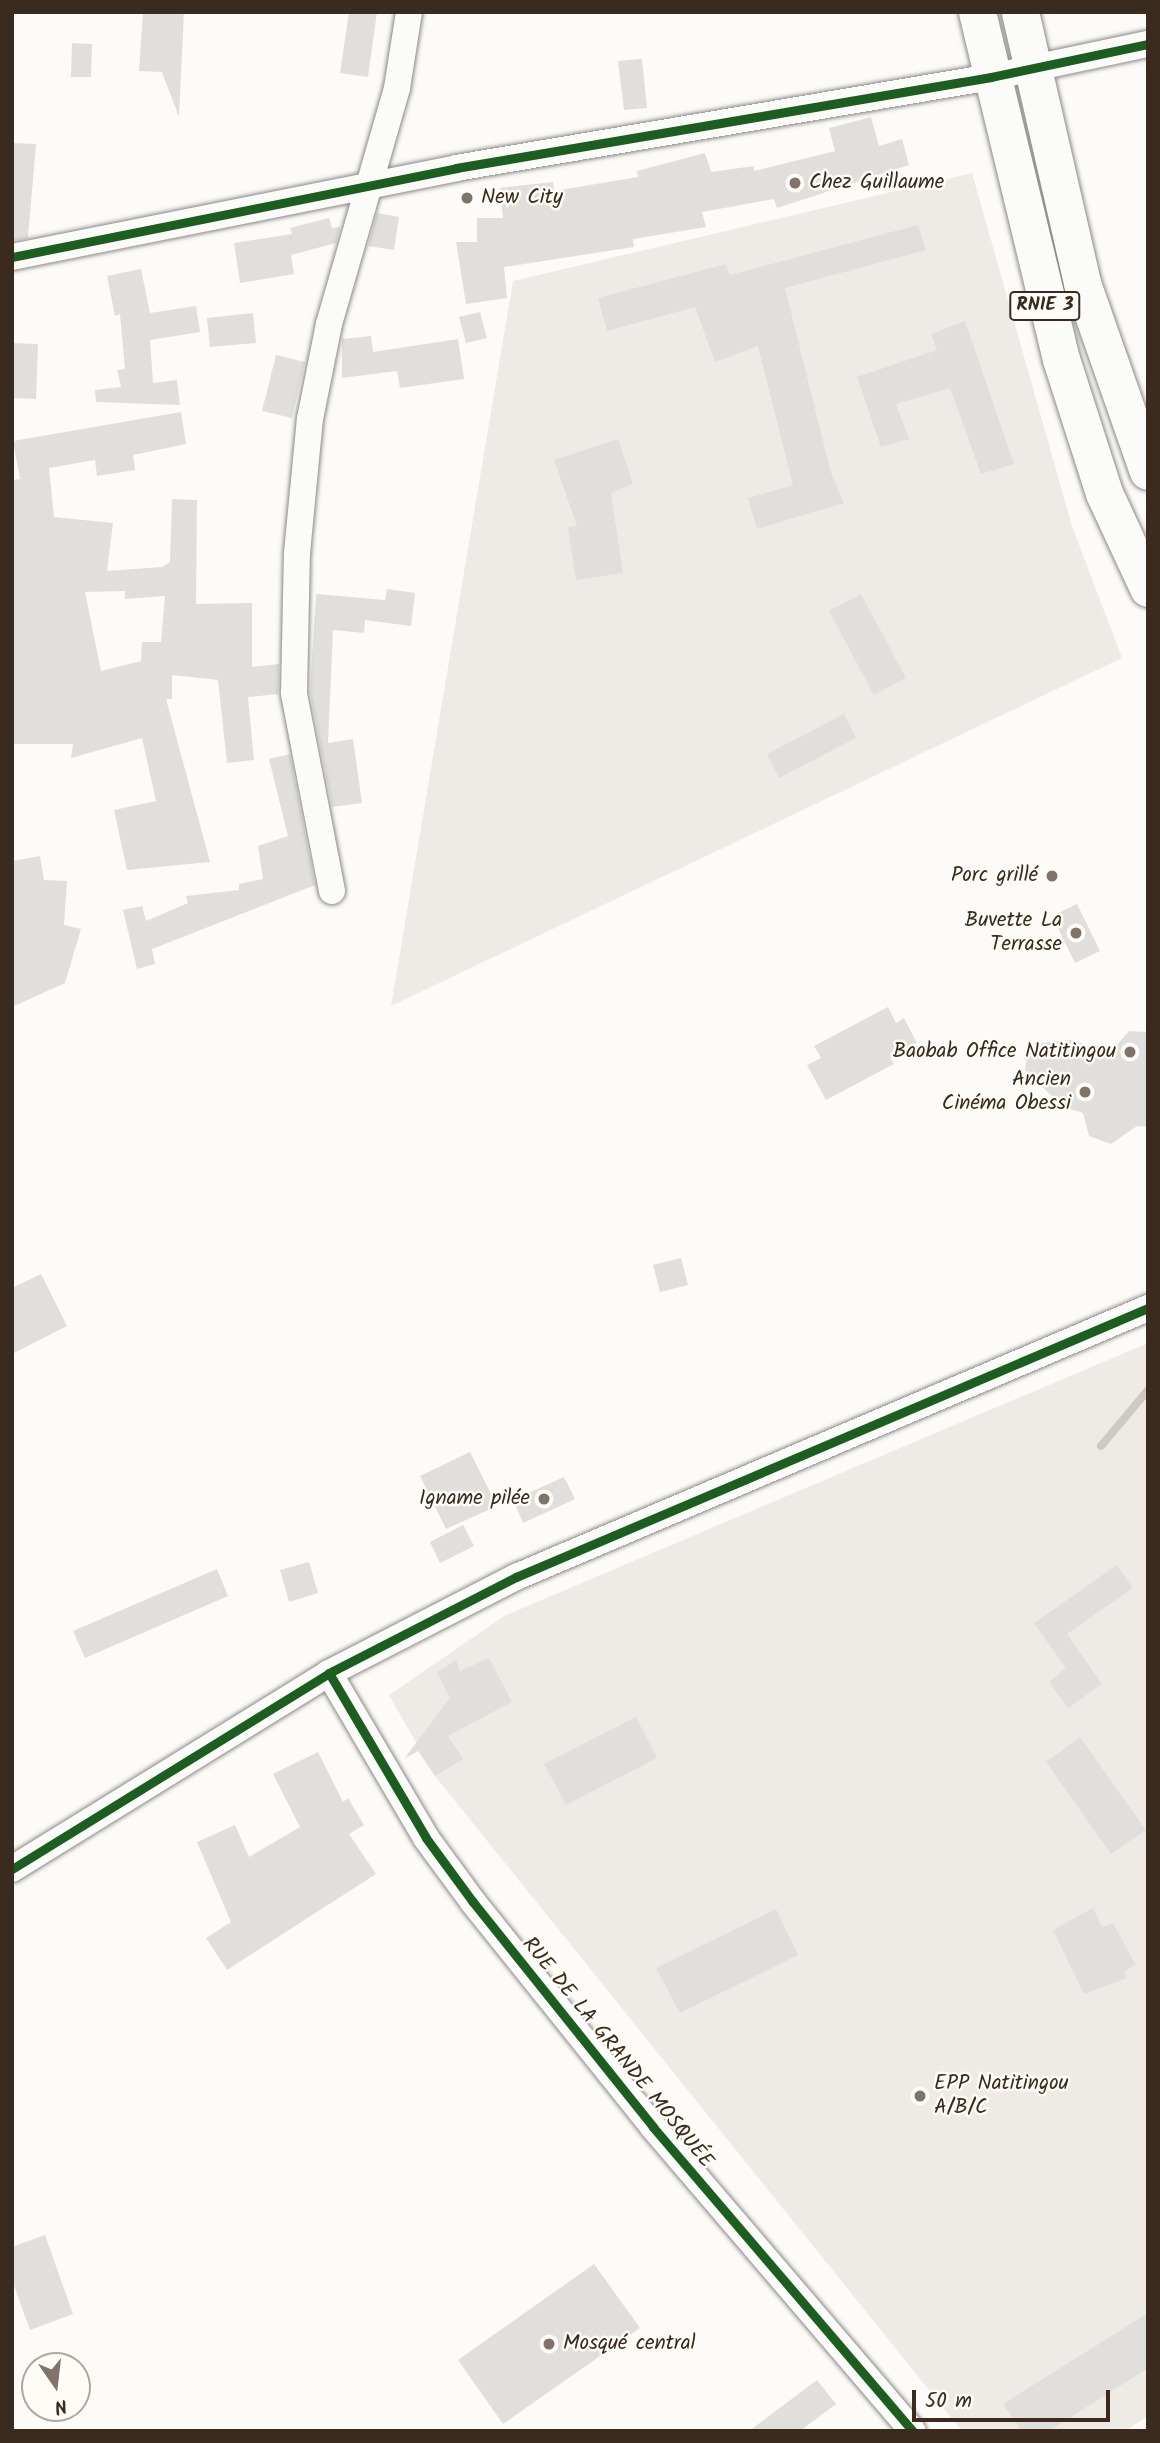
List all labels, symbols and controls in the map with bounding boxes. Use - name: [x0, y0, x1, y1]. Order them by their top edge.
- place label: Chez Guillaume: [809, 170, 944, 196]
- marker: Chez Guillaume: [787, 175, 803, 191]
- place label: New City: [481, 185, 563, 211]
- marker: New City: [459, 190, 475, 206]
- road number: RNIE 3: [1008, 290, 1082, 322]
- place label: Porc grillé: [951, 863, 1038, 889]
- marker: Porc grillé: [1044, 868, 1060, 884]
- place label: Buvette La Terrasse: [965, 908, 1062, 958]
- marker: Buvette La Terrasse: [1068, 925, 1084, 941]
- place label: Baobab Office Natitingou: [893, 1039, 1116, 1065]
- marker: Baobab Office Natitingou: [1122, 1044, 1138, 1060]
- place label: Ancien Cinéma Obessi: [942, 1067, 1071, 1117]
- marker: Ancien Cinéma Obessi: [1077, 1084, 1093, 1100]
- place label: Igname pilée: [419, 1486, 530, 1512]
- marker: Igname pilée: [536, 1491, 552, 1507]
- street label: RUE DE LA GRANDE MOSQUÉE: [516, 1932, 718, 2174]
- place label: EPP Natitingou A/B/C: [934, 2071, 1069, 2121]
- marker: EPP Natitingou A/B/C: [912, 2088, 928, 2104]
- place label: Mosqué central: [563, 2331, 696, 2357]
- marker: Mosqué central: [541, 2336, 557, 2352]
- north arrow: [21, 2352, 91, 2422]
- scale bar: [915, 2376, 1113, 2420]
- text: 50 m: [925, 2385, 972, 2418]
- text: N: [51, 2389, 70, 2421]

